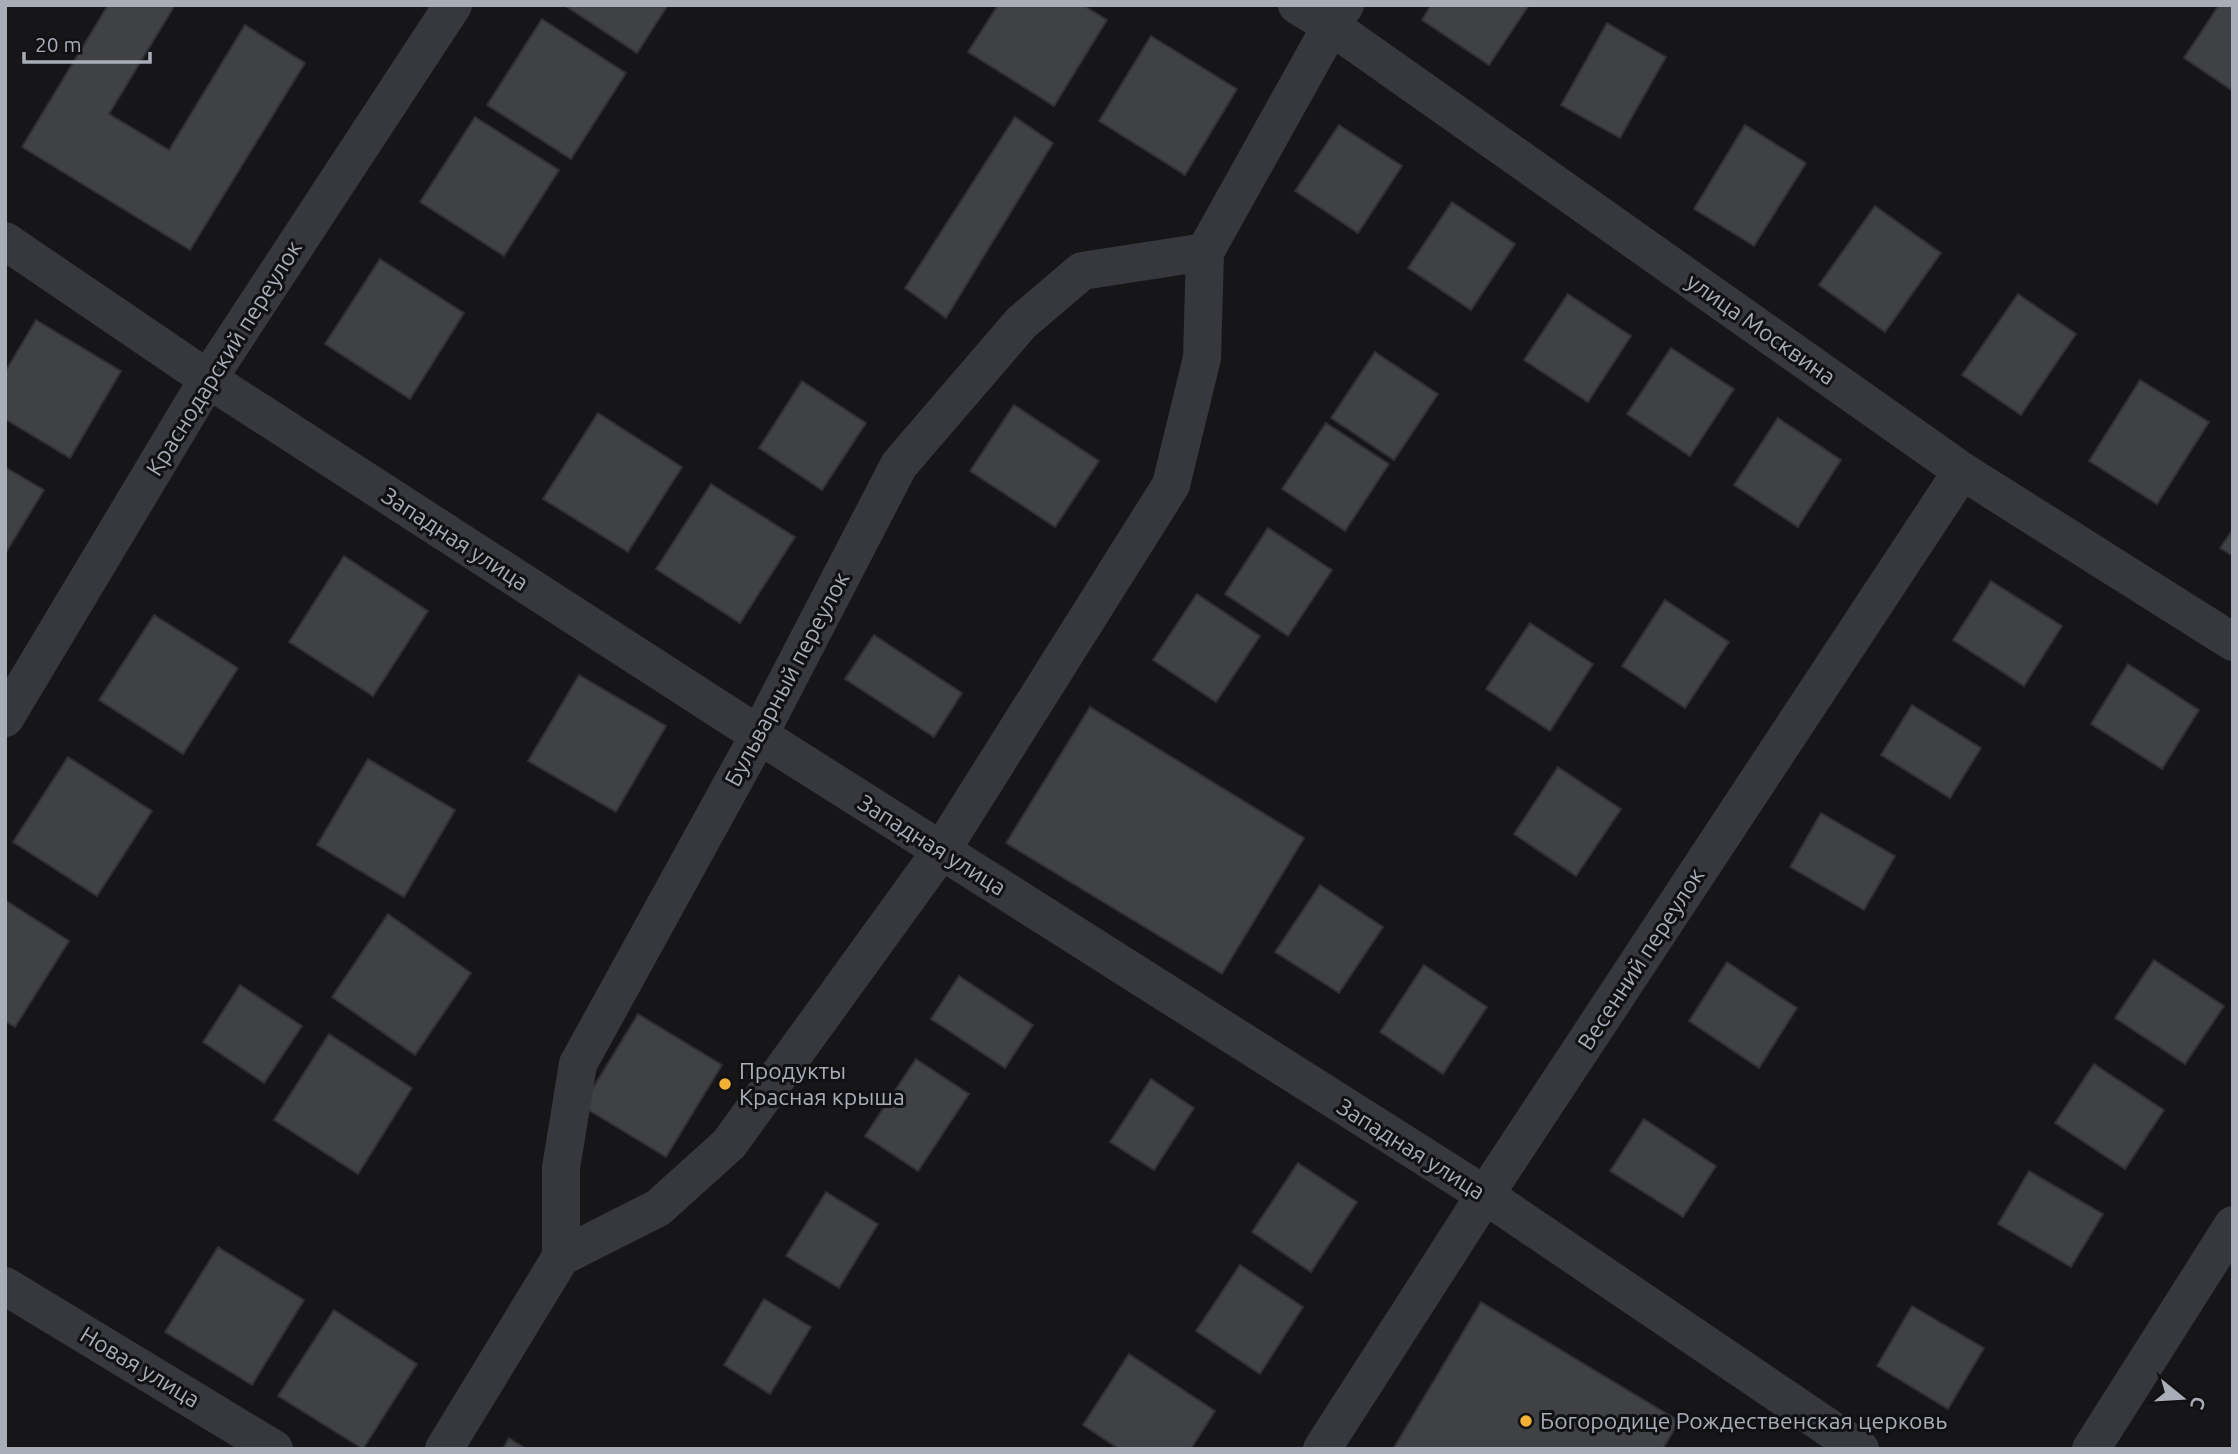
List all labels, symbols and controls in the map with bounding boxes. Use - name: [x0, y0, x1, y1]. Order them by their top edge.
- scale bar: [24, 21, 150, 65]
- text: 20 m: [35, 32, 82, 56]
- street label: Краснодарский переулок: [141, 236, 306, 480]
- street label: улица Москвина: [1682, 268, 1840, 389]
- street label: Западная улица: [378, 482, 533, 595]
- street label: Бульварный переулок: [719, 567, 854, 790]
- street label: Западная улица: [854, 789, 1011, 900]
- street label: Весенний переулок: [1572, 863, 1709, 1054]
- place label: Продукты Красная крыша: [739, 1058, 905, 1109]
- marker: Продукты Красная крыша: [717, 1076, 733, 1092]
- street label: Западная улица: [1333, 1093, 1490, 1204]
- street label: Новая улица: [76, 1321, 204, 1412]
- north arrow: [2147, 1363, 2217, 1433]
- text: С: [2186, 1394, 2211, 1412]
- place label: Богородице Рождественская церковь: [1540, 1408, 1947, 1433]
- marker: Богородице Рождественская церковь: [1518, 1413, 1534, 1429]

